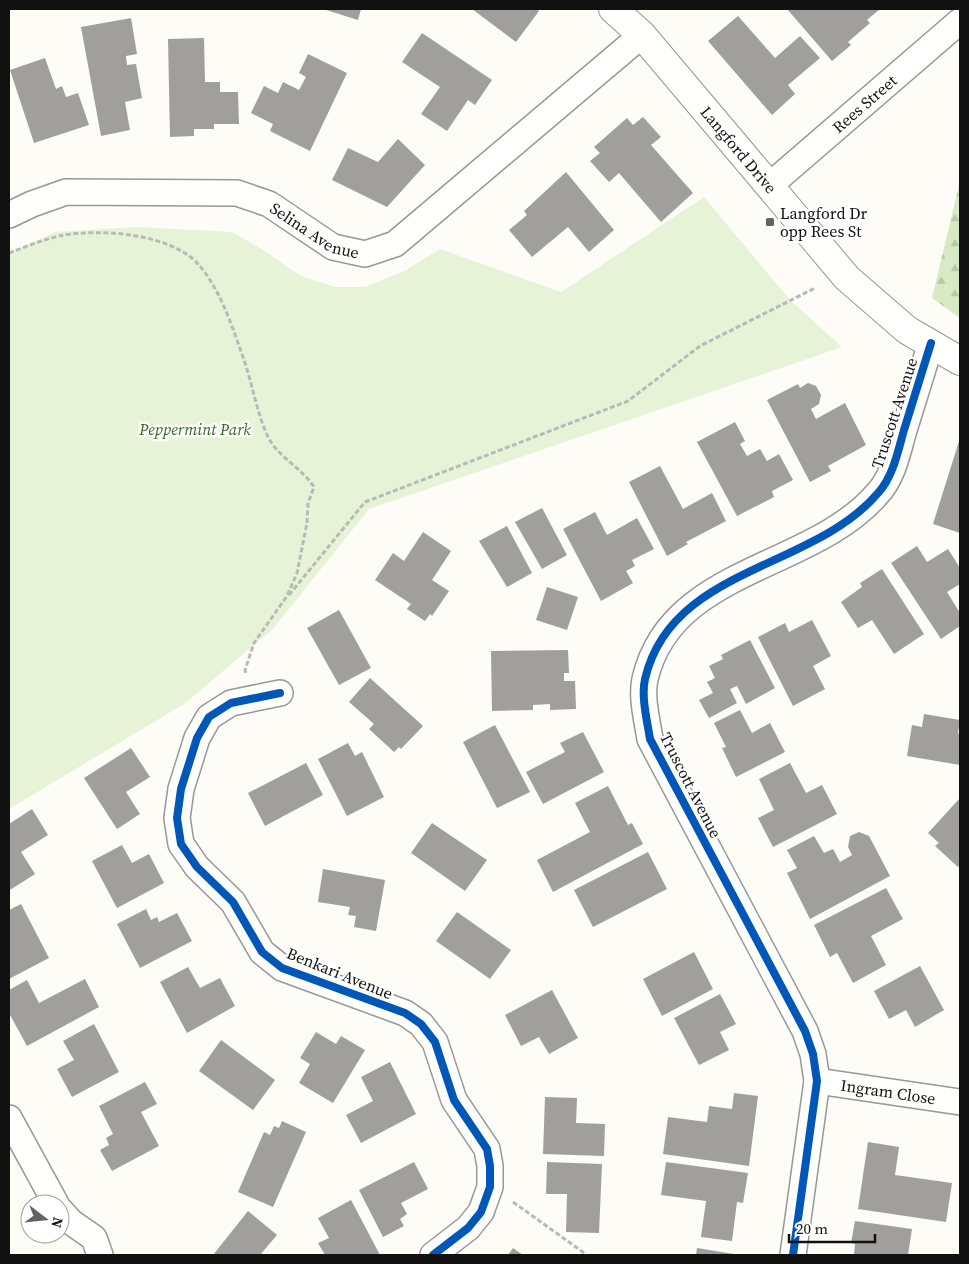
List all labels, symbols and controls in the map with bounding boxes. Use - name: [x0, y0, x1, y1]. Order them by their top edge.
- street label: Rees Street: [827, 69, 902, 138]
- street label: Langford Drive: [696, 101, 782, 198]
- street label: Selina Avenue: [266, 197, 361, 263]
- place label: Langford Dr opp Rees St: [780, 202, 868, 242]
- marker: Langford Dr opp Rees St: [764, 216, 776, 228]
- street label: Truscott Avenue: [866, 355, 922, 471]
- park label: Peppermint Park: [138, 418, 251, 440]
- street label: Truscott Avenue: [655, 729, 727, 841]
- street label: Benkari Avenue: [284, 942, 396, 1004]
- street label: Ingram Close: [839, 1074, 937, 1109]
- north arrow: [20, 1194, 70, 1244]
- scale bar: [789, 1212, 875, 1244]
- text: N: [46, 1215, 69, 1230]
- text: 20 m: [796, 1218, 828, 1239]

